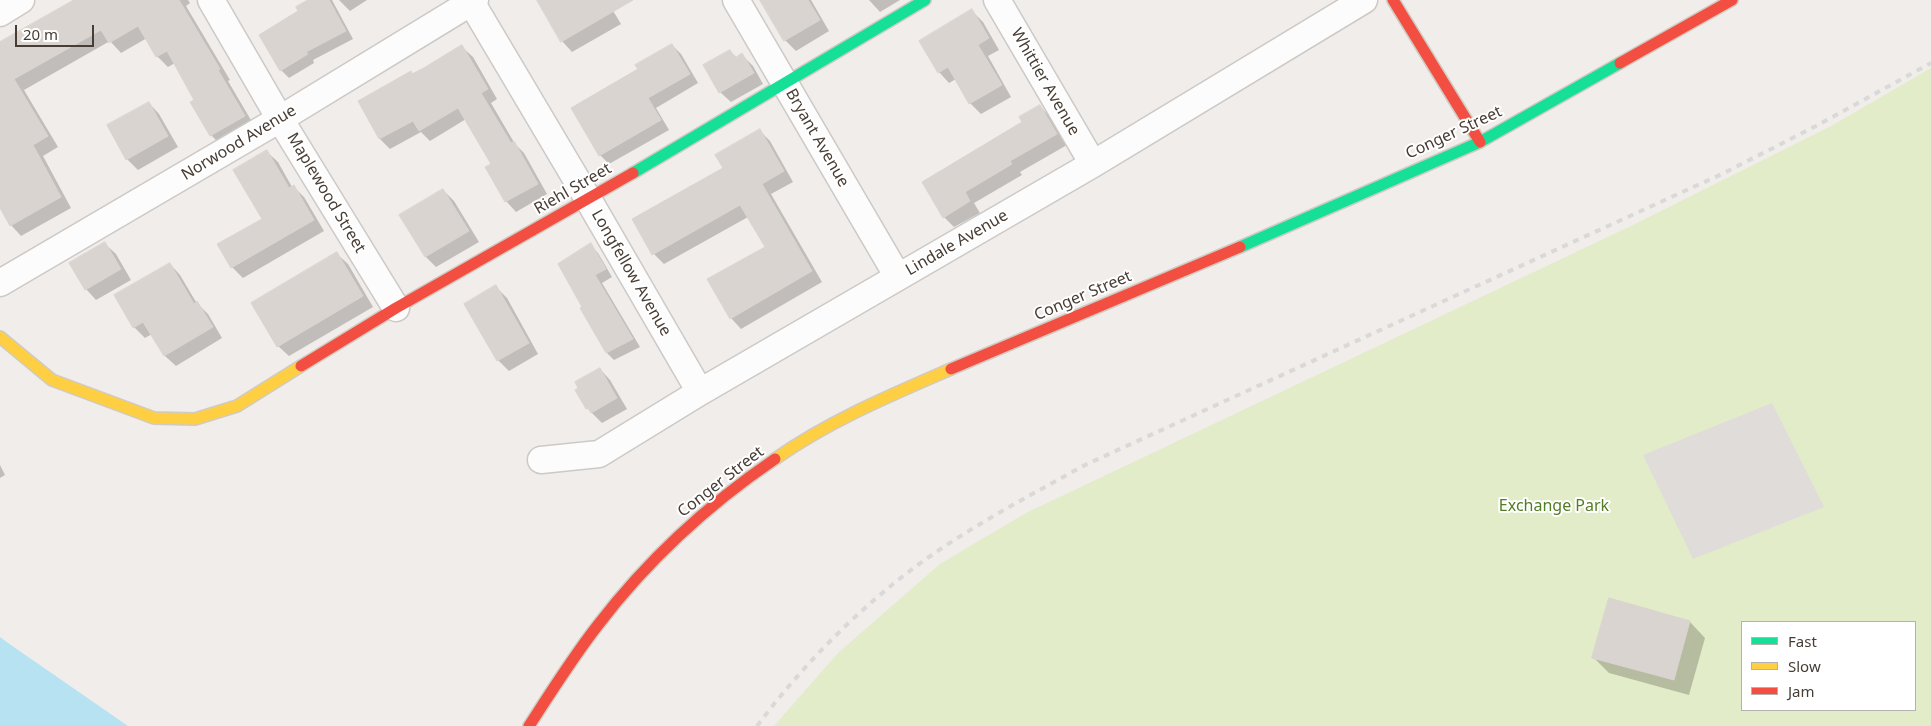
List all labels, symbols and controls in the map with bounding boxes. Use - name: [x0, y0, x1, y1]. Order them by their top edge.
- scale bar: [18, 15, 96, 47]
- text: 20 m: [23, 24, 58, 44]
- street label: Whittier Avenue: [1007, 25, 1083, 139]
- street label: Bryant Avenue: [781, 86, 853, 190]
- street label: Norwood Avenue: [178, 101, 300, 185]
- street label: Conger Street: [1403, 102, 1505, 164]
- street label: Maplewood Street: [283, 129, 369, 257]
- street label: Riehl Street: [531, 159, 615, 219]
- street label: Longfellow Avenue: [587, 206, 675, 340]
- street label: Lindale Avenue: [903, 206, 1011, 280]
- street label: Conger Street: [1031, 267, 1135, 325]
- street label: Conger Street: [674, 442, 768, 522]
- park label: Exchange Park: [1499, 496, 1609, 516]
- legend: [1741, 621, 1916, 711]
- text: Fast: [1788, 631, 1817, 651]
- text: Slow: [1788, 656, 1821, 676]
- text: Jam: [1788, 681, 1815, 701]

